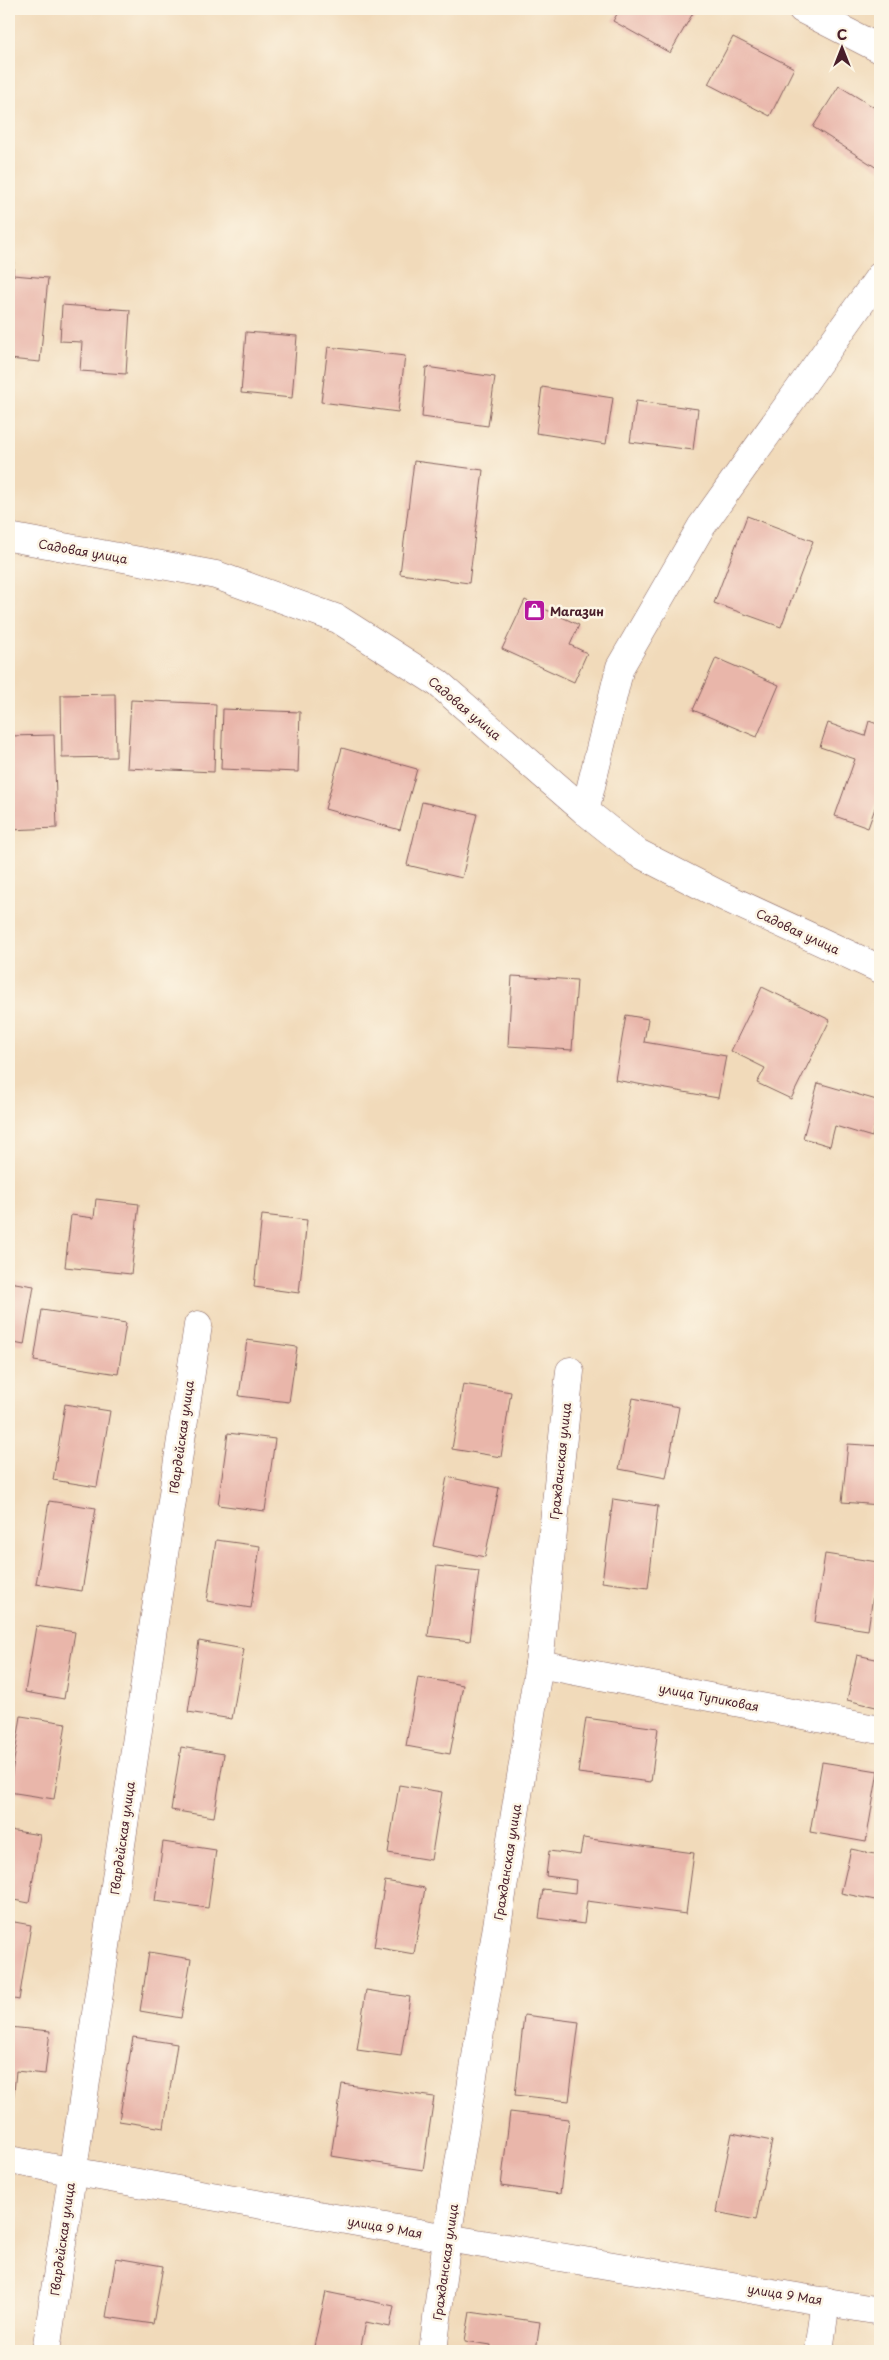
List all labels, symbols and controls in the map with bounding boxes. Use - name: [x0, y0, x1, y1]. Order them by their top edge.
- north arrow: [816, 22, 866, 72]
- text: С: [837, 24, 847, 45]
- street label: Садовая улица: [37, 534, 129, 568]
- shop icon: Магазин: [522, 599, 546, 623]
- place label: Магазин: [550, 602, 604, 620]
- street label: Садовая улица: [425, 672, 506, 744]
- street label: Садовая улица: [753, 904, 843, 958]
- street label: Гвардейская улица: [164, 1379, 198, 1495]
- street label: Гражданская улица: [545, 1401, 575, 1520]
- street label: улица Тупиковая: [657, 1678, 761, 1716]
- street label: Гвардейская улица: [105, 1780, 139, 1896]
- street label: Гражданская улица: [489, 1802, 525, 1921]
- street label: Гвардейская улица: [45, 2181, 79, 2297]
- street label: Гражданская улица: [428, 2202, 462, 2321]
- street label: улица 9 Мая: [346, 2212, 424, 2242]
- street label: улица 9 Мая: [746, 2279, 824, 2309]

